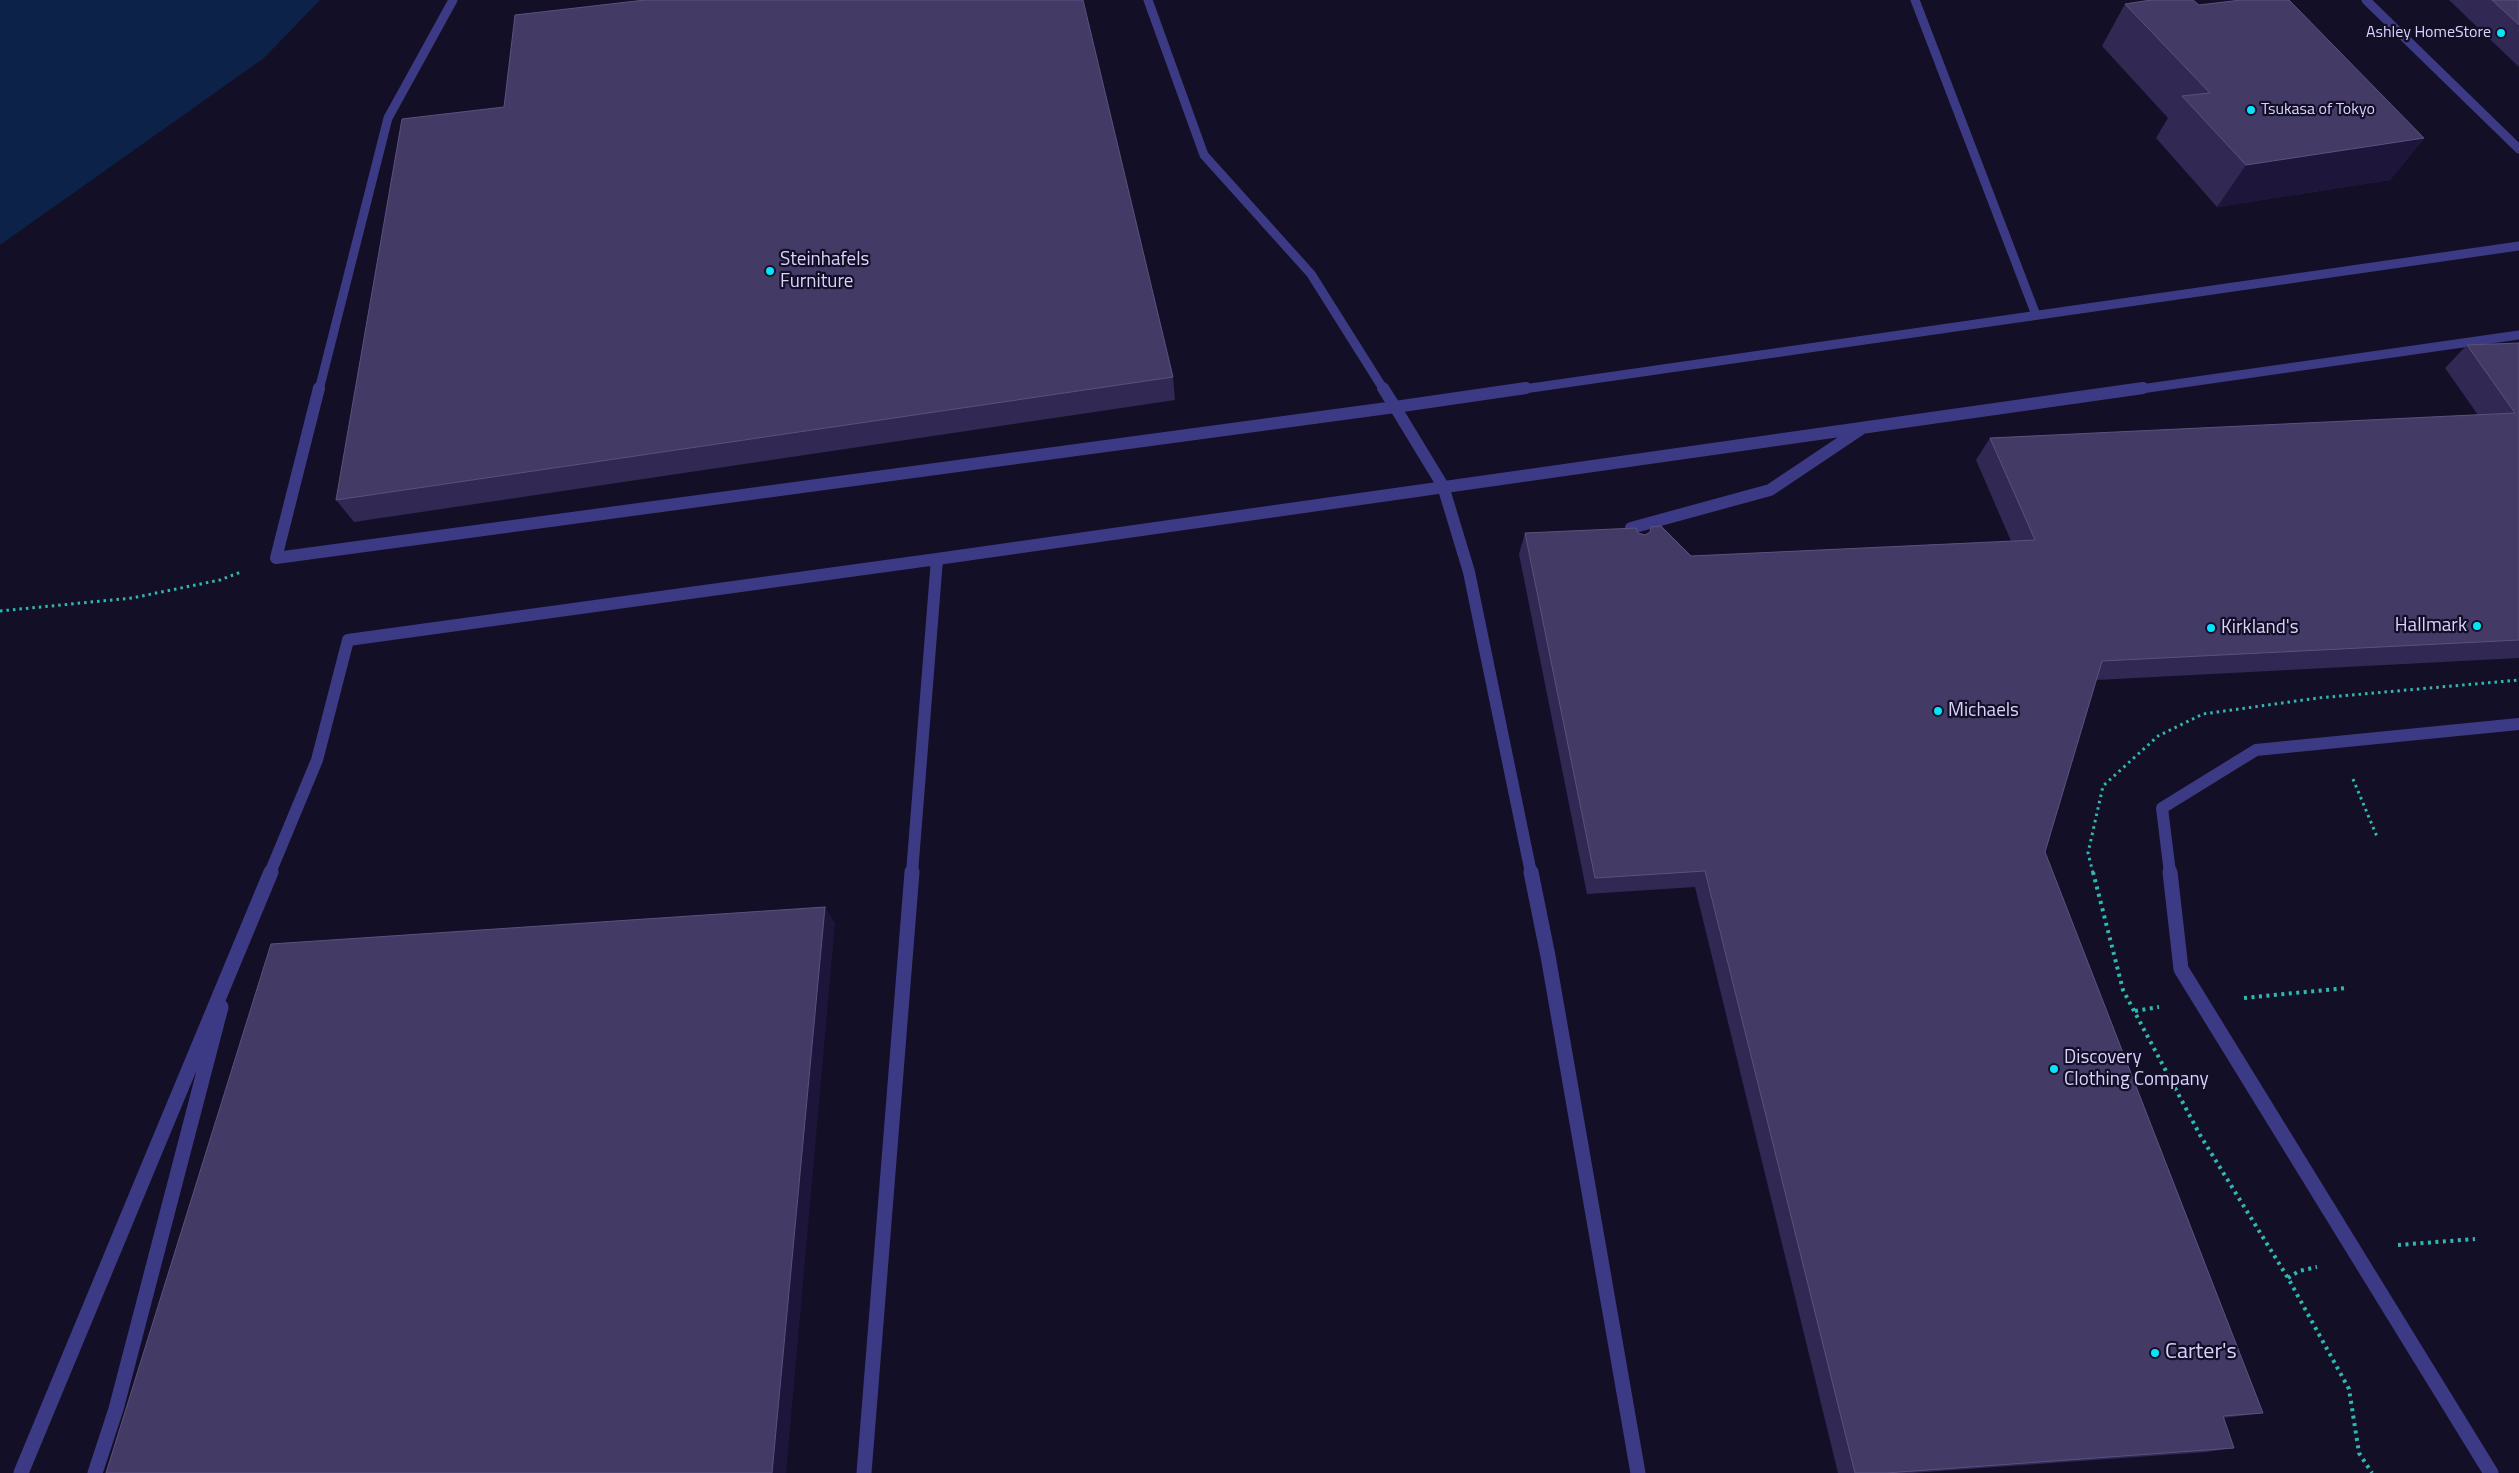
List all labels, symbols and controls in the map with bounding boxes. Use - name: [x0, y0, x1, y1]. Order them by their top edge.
- place label: Ashley HomeStore: [2366, 23, 2491, 43]
- marker: Ashley HomeStore: [2495, 27, 2507, 39]
- place label: Tsukasa of Tokyo: [2261, 100, 2375, 120]
- marker: Tsukasa of Tokyo: [2245, 104, 2257, 116]
- place label: Steinhafels Furniture: [780, 249, 869, 293]
- marker: Steinhafels Furniture: [764, 265, 776, 277]
- place label: Hallmark: [2395, 615, 2467, 637]
- place label: Kirkland's: [2221, 617, 2299, 639]
- marker: Hallmark: [2471, 620, 2483, 632]
- marker: Kirkland's: [2205, 622, 2217, 634]
- place label: Michaels: [1948, 700, 2019, 722]
- marker: Michaels: [1932, 705, 1944, 717]
- place label: Discovery Clothing Company: [2064, 1047, 2209, 1091]
- marker: Discovery Clothing Company: [2048, 1063, 2060, 1075]
- place label: Carter's: [2165, 1340, 2237, 1366]
- marker: Carter's: [2149, 1347, 2161, 1359]

